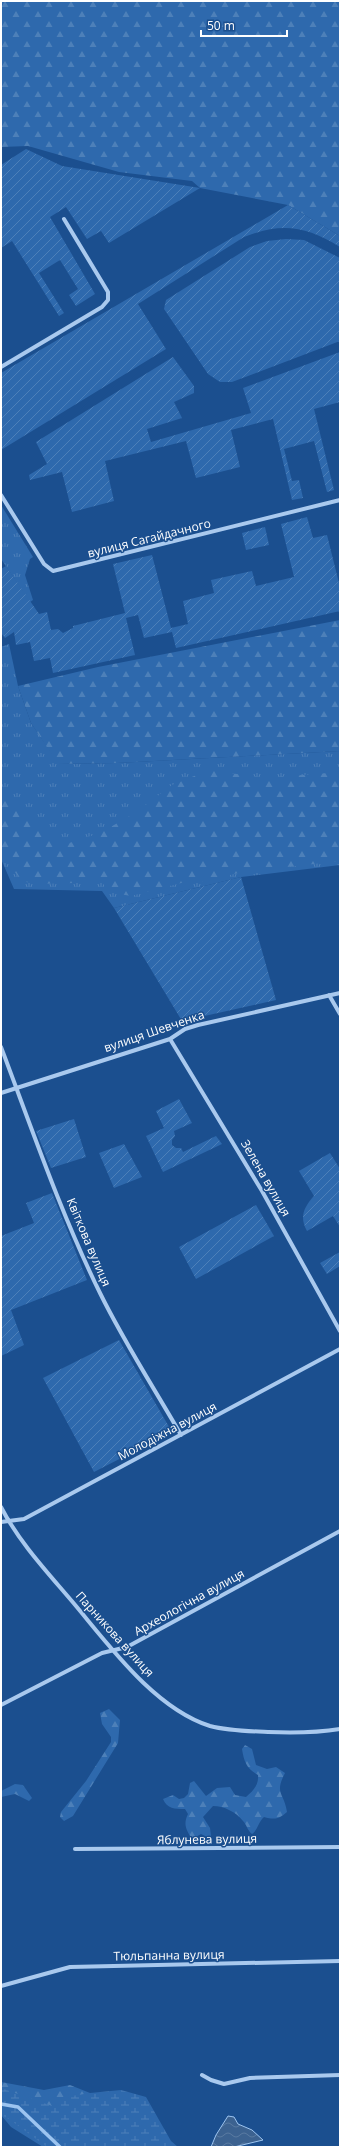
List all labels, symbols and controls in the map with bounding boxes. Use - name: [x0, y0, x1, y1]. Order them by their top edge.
- scale bar: [201, 12, 287, 38]
- text: 50 m: [207, 17, 235, 34]
- street label: вулиця Сагайдачного: [86, 514, 212, 562]
- street label: вулиця Шевченка: [102, 1006, 206, 1056]
- street label: Зелена вулиця: [237, 1136, 295, 1220]
- street label: Квіткова вулиця: [63, 1195, 115, 1289]
- street label: Молодіжна вулиця: [115, 1398, 219, 1464]
- street label: Археологічна вулиця: [131, 1565, 247, 1639]
- street label: Парникова вулиця: [72, 1588, 158, 1680]
- street label: Яблунева вулиця: [157, 1830, 257, 1848]
- street label: Тюльпанна вулиця: [113, 1946, 225, 1964]

